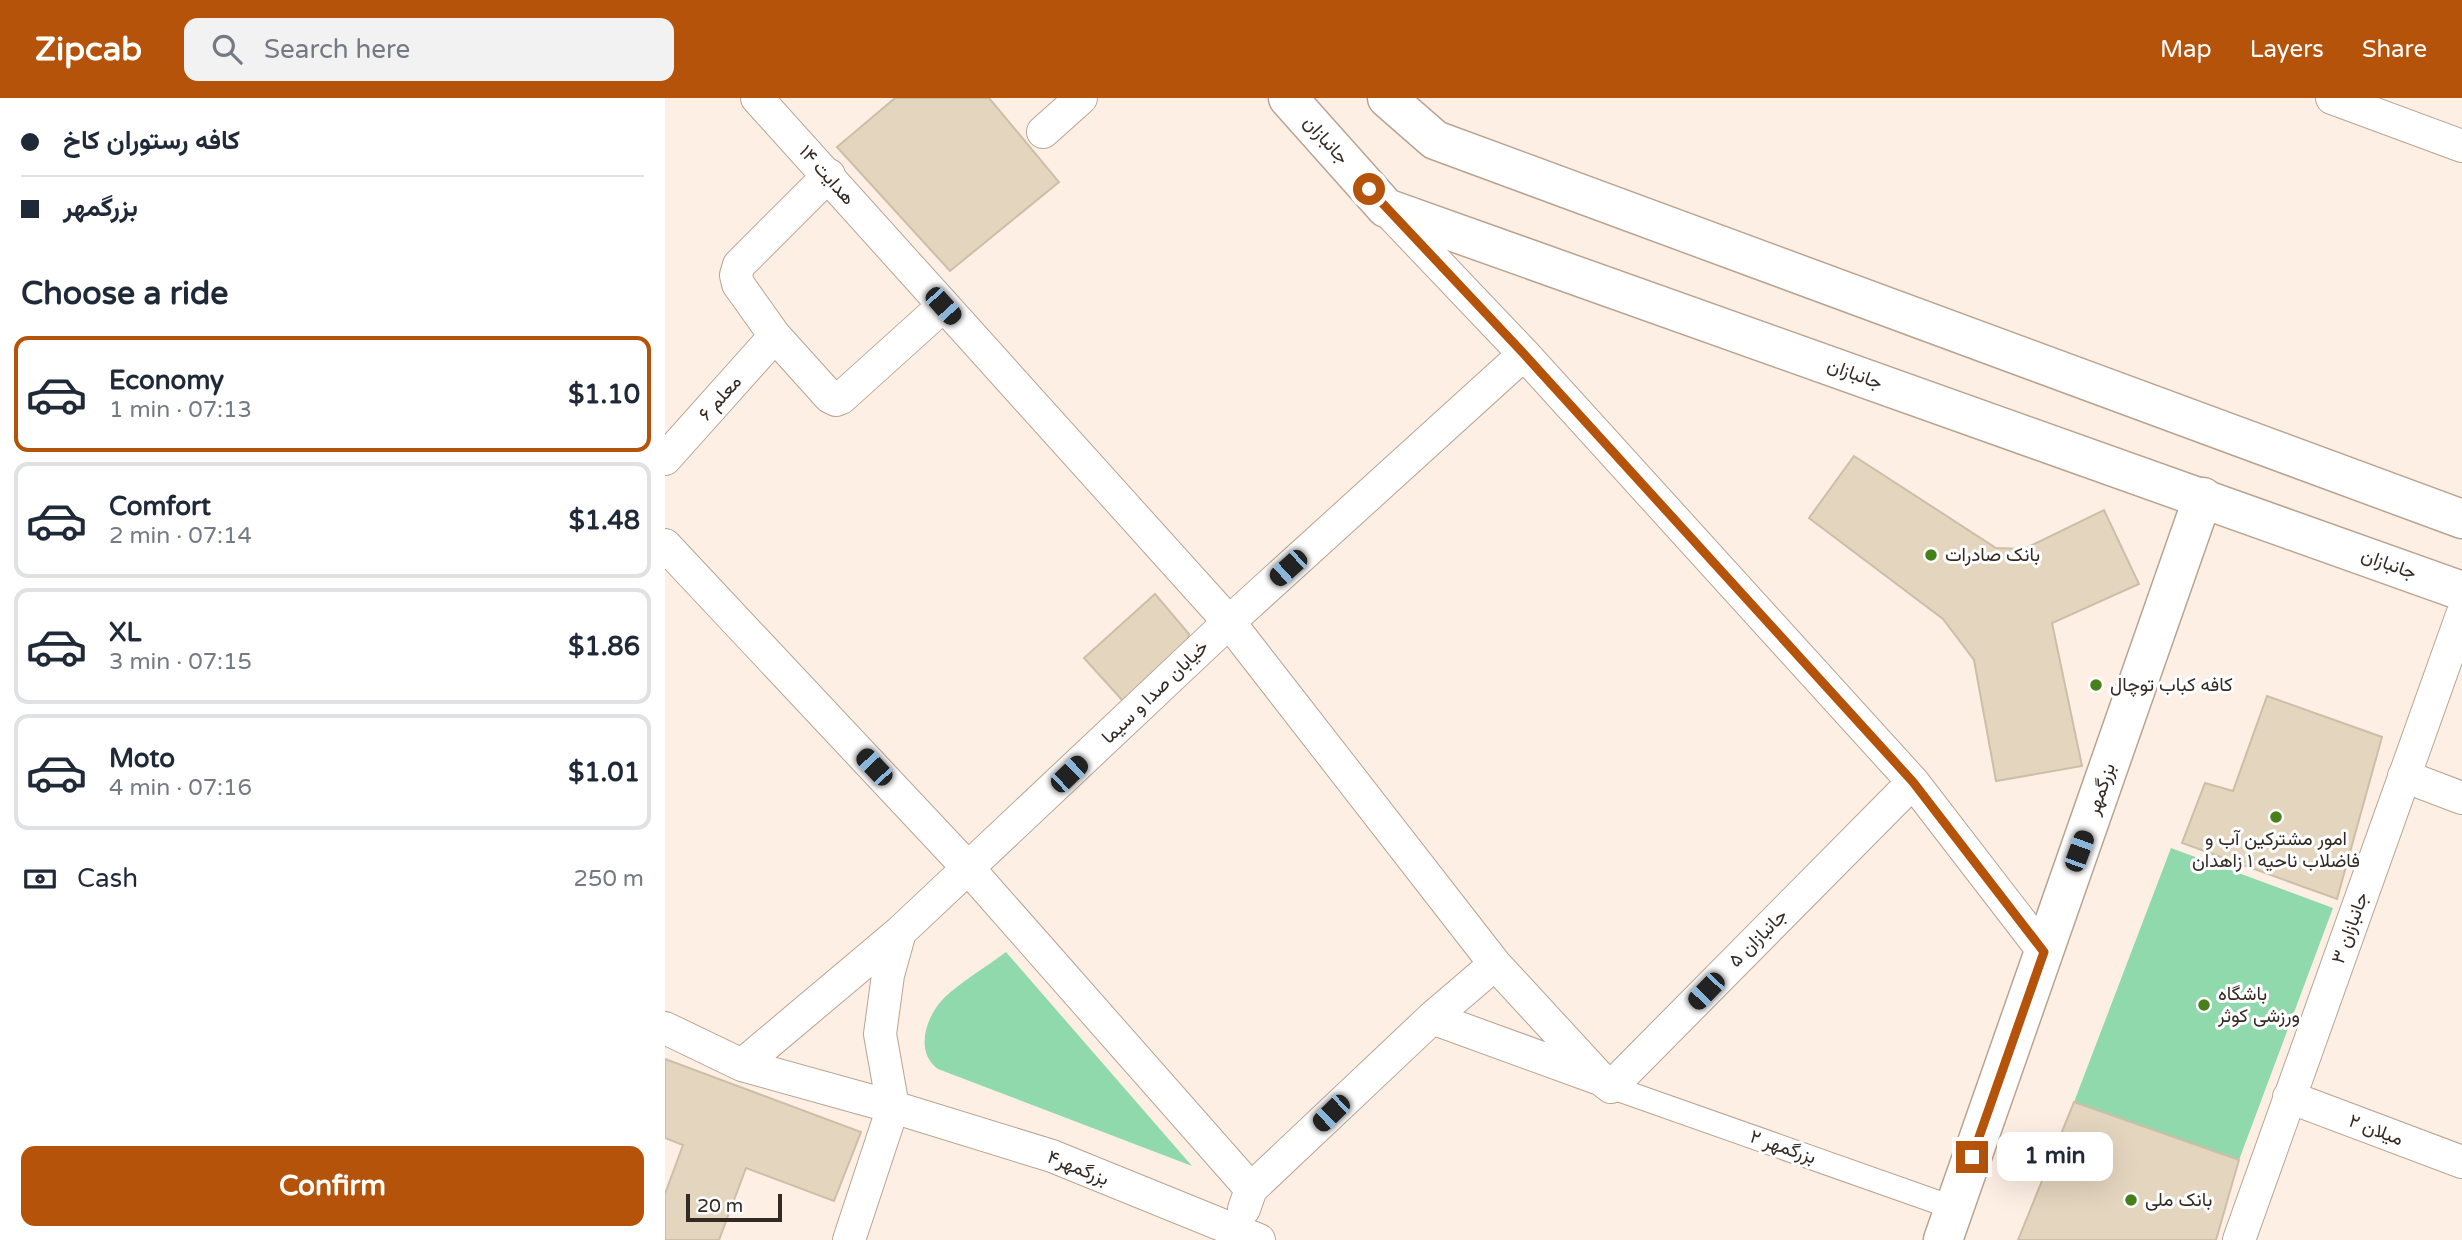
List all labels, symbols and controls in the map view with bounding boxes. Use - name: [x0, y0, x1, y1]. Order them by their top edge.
- search box: [184, 18, 674, 81]
- text: Zipcab: [35, 30, 142, 69]
- icon: search: [208, 30, 246, 68]
- text: Search here: [264, 34, 410, 65]
- text: Map: [2160, 35, 2212, 64]
- text: Layers: [2250, 35, 2324, 64]
- text: Share: [2362, 35, 2427, 64]
- street label: جانبازان: [1299, 111, 1353, 169]
- text: کافه رستوران کاخ: [63, 125, 240, 156]
- street label: هدایت ۱۴: [795, 141, 859, 209]
- route start: [1353, 173, 1385, 205]
- text: بزرگمهر: [63, 192, 138, 223]
- text: Choose a ride: [21, 275, 228, 313]
- car: [922, 283, 965, 329]
- street label: جانبازان: [1824, 354, 1886, 394]
- icon: car: [25, 363, 88, 426]
- text: Economy: [109, 365, 224, 396]
- street label: معلم ۶: [694, 371, 747, 426]
- text: $1.10: [568, 379, 640, 410]
- text: 1 min · 07:13: [109, 396, 252, 424]
- icon: car: [25, 489, 88, 552]
- text: Comfort: [109, 491, 211, 522]
- text: $1.48: [569, 505, 640, 536]
- text: 2 min · 07:14: [109, 522, 252, 550]
- place label: بانک صادرات: [1945, 544, 2040, 566]
- street label: جانبازان: [2358, 544, 2420, 584]
- car: [1266, 546, 1311, 590]
- marker: بانک صادرات: [1923, 547, 1939, 563]
- icon: car: [25, 615, 88, 678]
- text: XL: [109, 617, 141, 648]
- text: $1.86: [568, 631, 640, 662]
- street label: خیابان صدا و سیما: [1097, 636, 1213, 748]
- text: 3 min · 07:15: [109, 648, 252, 676]
- place label: کافه کباب توچال: [2110, 674, 2233, 698]
- marker: کافه کباب توچال: [2088, 677, 2104, 693]
- icon: car: [25, 741, 88, 804]
- text: Moto: [109, 743, 175, 774]
- car: [852, 744, 897, 790]
- car: [1047, 752, 1092, 796]
- text: $1.01: [568, 757, 640, 788]
- street label: بزرگمهر: [2082, 760, 2120, 819]
- text: 4 min · 07:16: [109, 774, 252, 802]
- marker: امور مشترکین آب و فاضلاب ناحیه ۱ زاهدان: [2268, 809, 2284, 825]
- car: [2062, 828, 2097, 874]
- place label: امور مشترکین آب و فاضلاب ناحیه ۱ زاهدان: [2192, 828, 2360, 872]
- icon: cash: [21, 860, 59, 898]
- text: Cash: [77, 863, 138, 894]
- text: 250 m: [574, 865, 644, 893]
- street label: جانبازان ۳: [2327, 889, 2373, 967]
- street label: جانبازان ۵: [1724, 904, 1792, 972]
- car: [1684, 969, 1729, 1013]
- place label: باشگاه ورزشی کوثر: [2217, 983, 2300, 1027]
- marker: باشگاه ورزشی کوثر: [2196, 997, 2212, 1013]
- car: [1309, 1091, 1354, 1135]
- street label: میلان ۲: [2346, 1110, 2406, 1150]
- street label: بزرگمهر ۲: [1747, 1125, 1819, 1169]
- callout: 1 min: [1997, 1132, 2112, 1182]
- route end: [1956, 1141, 1988, 1173]
- text: 1 min: [2024, 1142, 2086, 1170]
- button: Confirm: [21, 1146, 644, 1226]
- street label: بزرگمهر۴: [1044, 1146, 1112, 1190]
- place label: بانک ملی: [2145, 1189, 2212, 1211]
- scale bar: [686, 1191, 782, 1223]
- marker: بانک ملی: [2123, 1192, 2139, 1208]
- text: 20 m: [697, 1195, 743, 1217]

